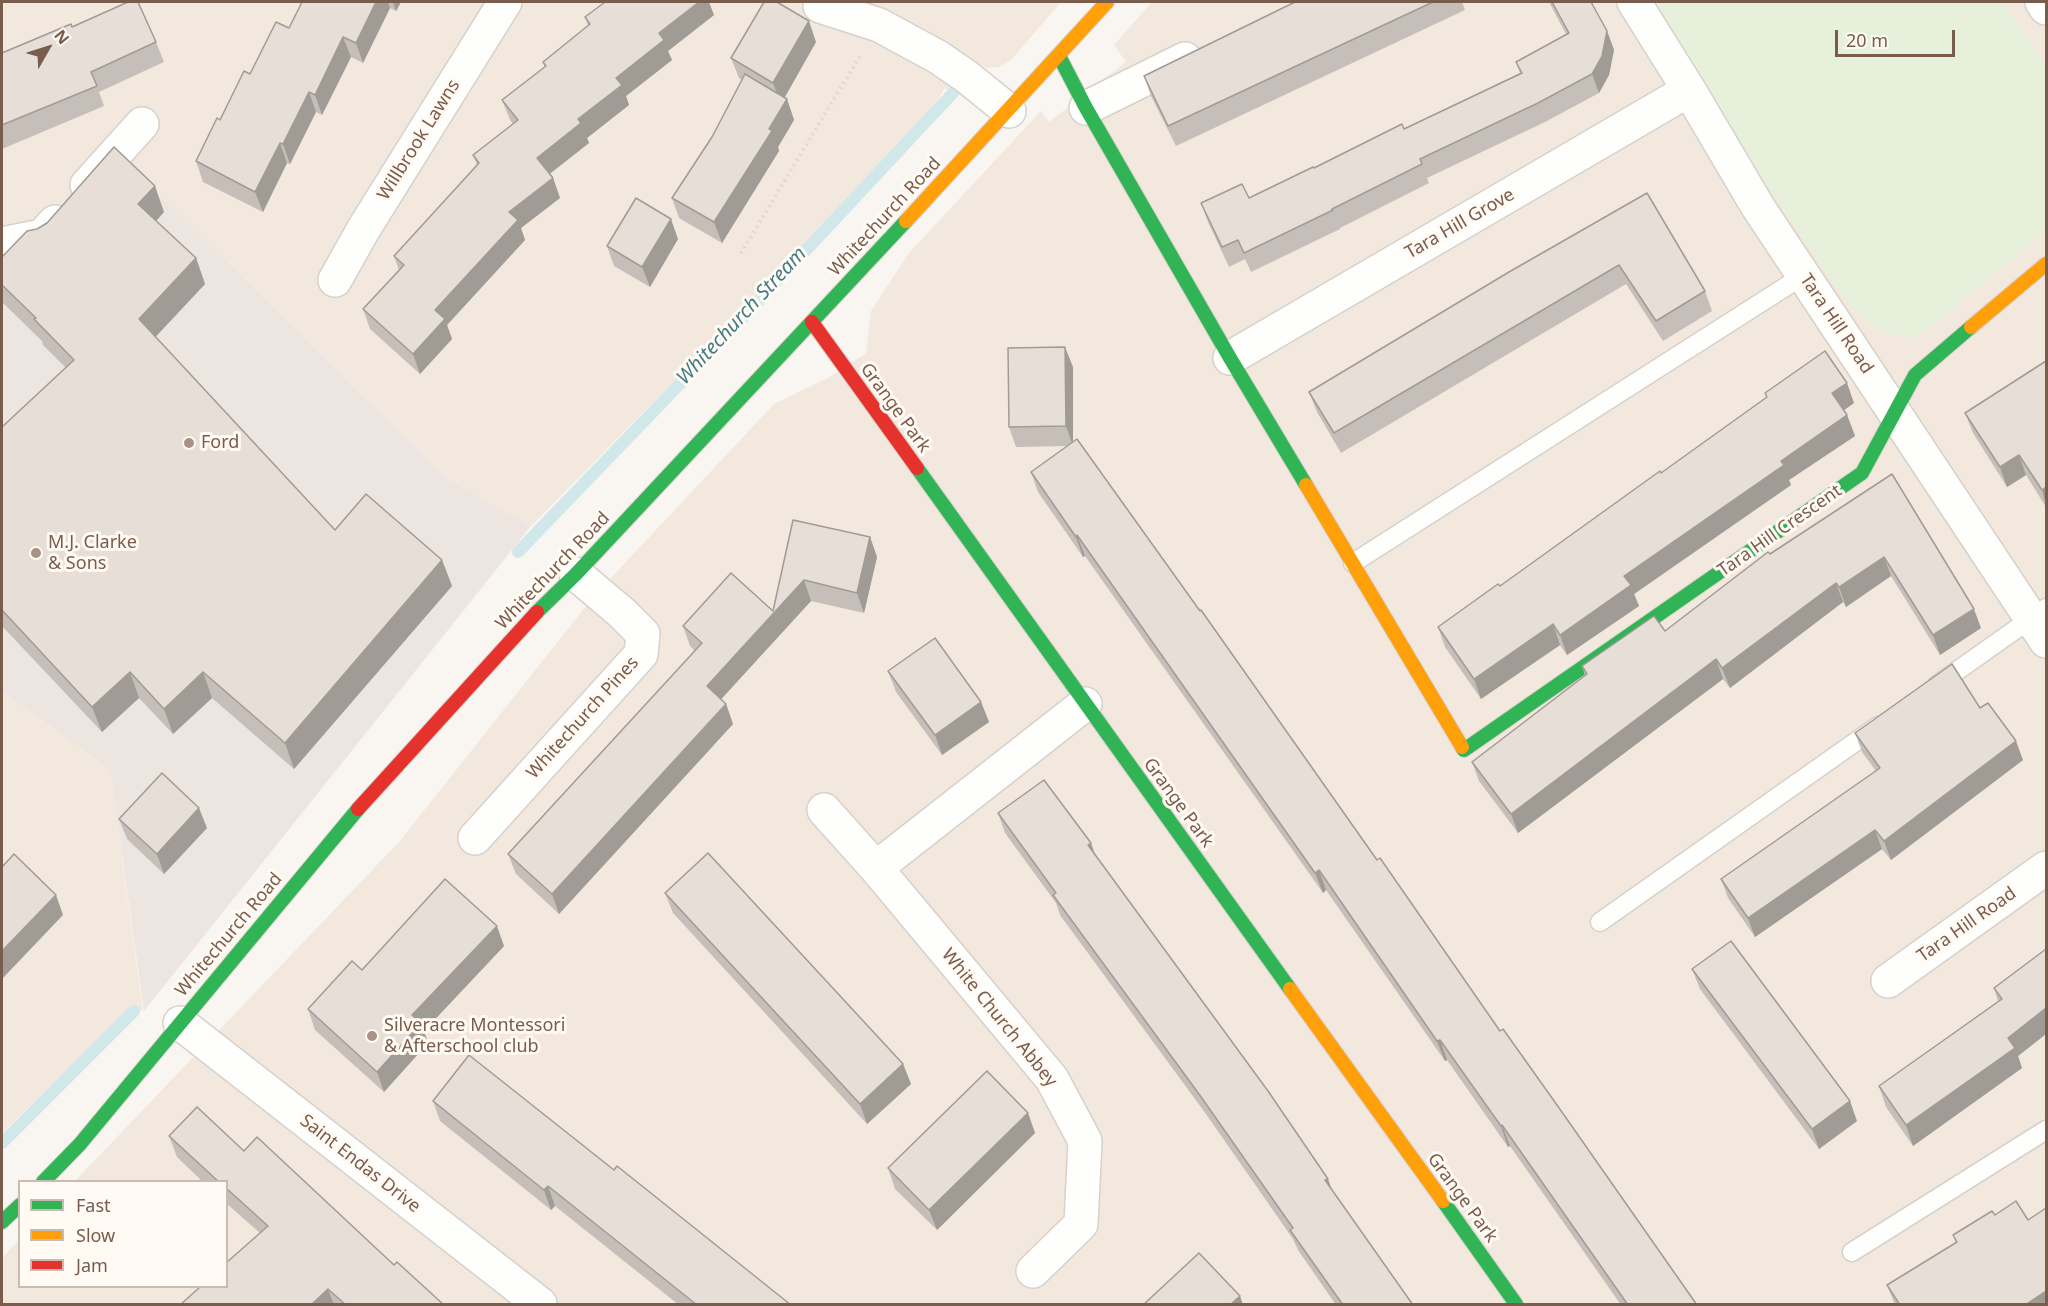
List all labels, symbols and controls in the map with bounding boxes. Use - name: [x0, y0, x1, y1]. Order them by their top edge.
- north arrow: [18, 18, 78, 78]
- scale bar: [1838, 18, 1958, 56]
- text: N: [49, 25, 75, 49]
- text: 20 m: [1846, 28, 1888, 52]
- street label: Willbrook Lawns: [373, 76, 465, 204]
- street label: Whitechurch Road: [824, 153, 946, 281]
- street label: Tara Hill Grove: [1402, 184, 1518, 264]
- water label: Whitechurch Stream: [672, 242, 812, 390]
- street label: Tara Hill Road: [1795, 270, 1877, 378]
- street label: Grange Park: [855, 359, 935, 457]
- place label: Ford: [201, 432, 239, 454]
- marker: Ford: [182, 436, 196, 450]
- street label: Tara Hill Crescent: [1714, 480, 1846, 582]
- street label: Whitechurch Road: [491, 508, 615, 634]
- place label: M.J. Clarke & Sons: [48, 532, 137, 574]
- marker: M.J. Clarke & Sons: [29, 546, 43, 560]
- street label: Whitechurch Pines: [522, 652, 644, 784]
- street label: Grange Park: [1138, 754, 1218, 852]
- street label: Whitechurch Road: [171, 869, 287, 1001]
- street label: Tara Hill Road: [1913, 883, 2021, 967]
- street label: White Church Abbey: [937, 945, 1061, 1091]
- place label: Silveracre Montessori & Afterschool club: [384, 1015, 565, 1058]
- marker: Silveracre Montessori & Afterschool club: [365, 1029, 379, 1043]
- street label: Saint Endas Drive: [295, 1110, 425, 1218]
- street label: Grange Park: [1422, 1149, 1502, 1247]
- legend: [18, 1180, 228, 1288]
- text: Fast: [76, 1193, 111, 1217]
- text: Slow: [76, 1223, 115, 1247]
- text: Jam: [76, 1253, 108, 1277]

